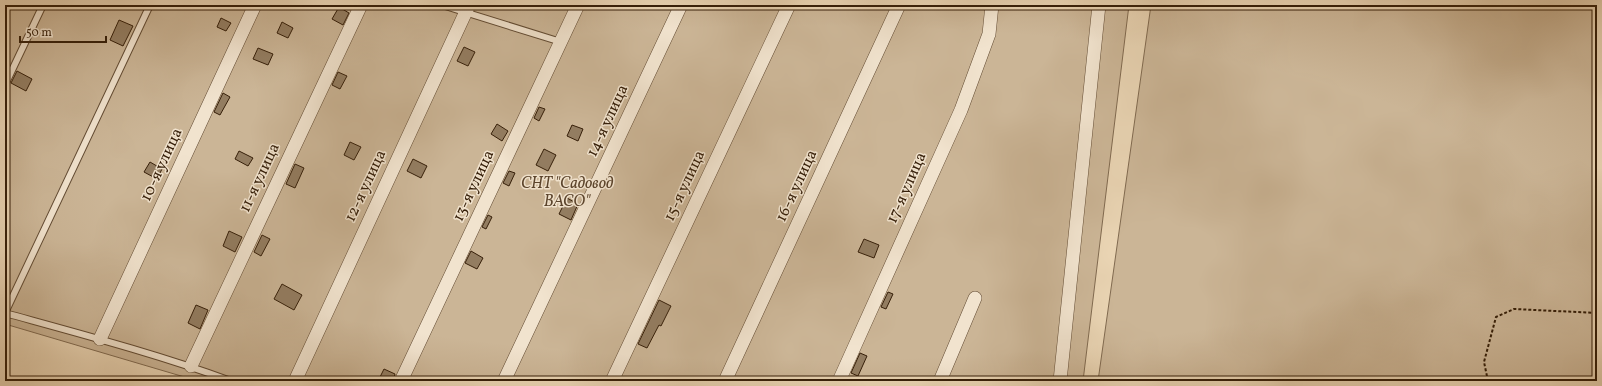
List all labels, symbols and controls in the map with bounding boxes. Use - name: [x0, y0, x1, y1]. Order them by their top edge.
- scale bar: [20, 18, 106, 44]
- text: 50 m: [26, 25, 52, 41]
- street label: 14-я улица: [582, 81, 634, 161]
- street label: 10-я улица: [135, 125, 189, 205]
- street label: 11-я улица: [234, 140, 286, 216]
- street label: 12-я улица: [340, 146, 392, 226]
- street label: 16-я улица: [771, 146, 823, 226]
- street label: 13-я улица: [448, 147, 500, 225]
- street label: 15-я улица: [659, 147, 711, 225]
- street label: 17-я улица: [882, 149, 932, 227]
- park label: СНТ "Садовод ВАСО": [521, 173, 614, 213]

